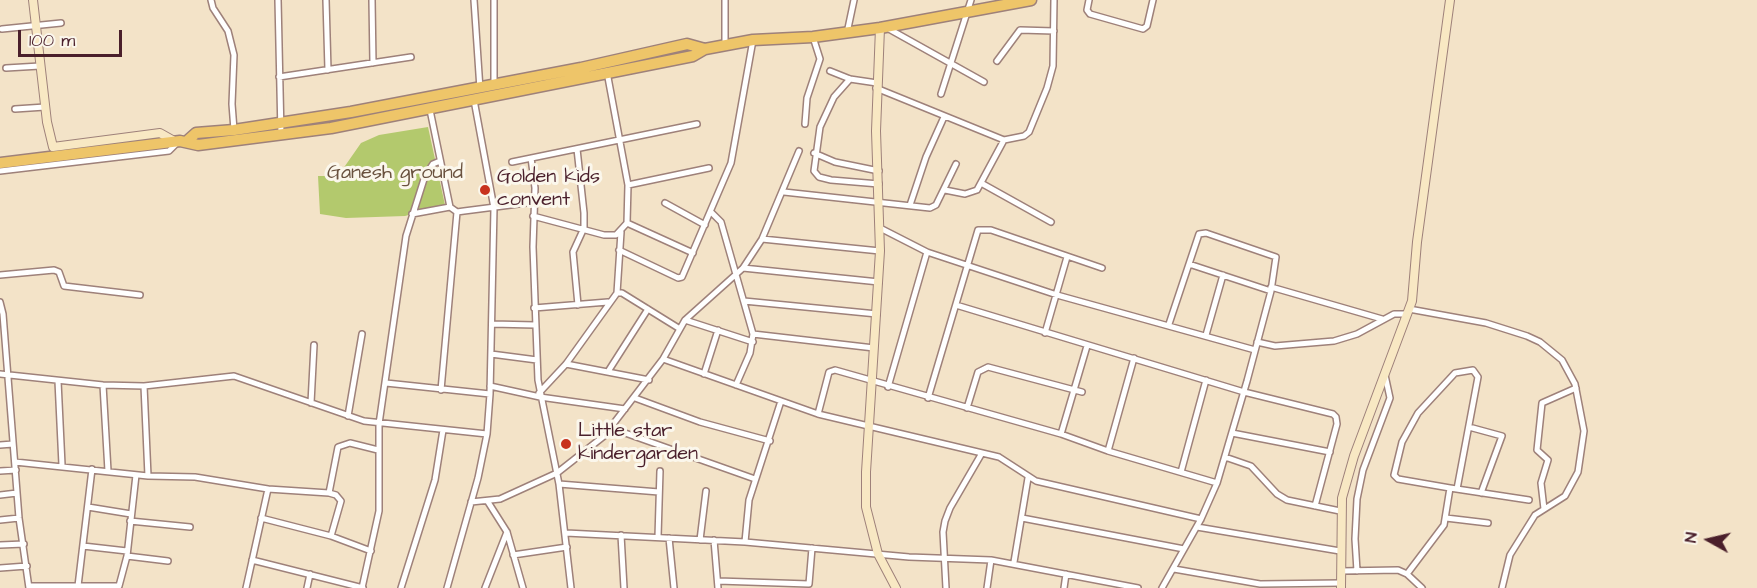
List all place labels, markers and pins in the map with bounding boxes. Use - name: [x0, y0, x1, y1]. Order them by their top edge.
- place label: Golden kids convent: [497, 166, 600, 213]
- marker: Golden kids convent: [478, 183, 492, 197]
- place label: Little star kindergarden: [578, 420, 698, 467]
- marker: Little star kindergarden: [559, 437, 573, 451]

